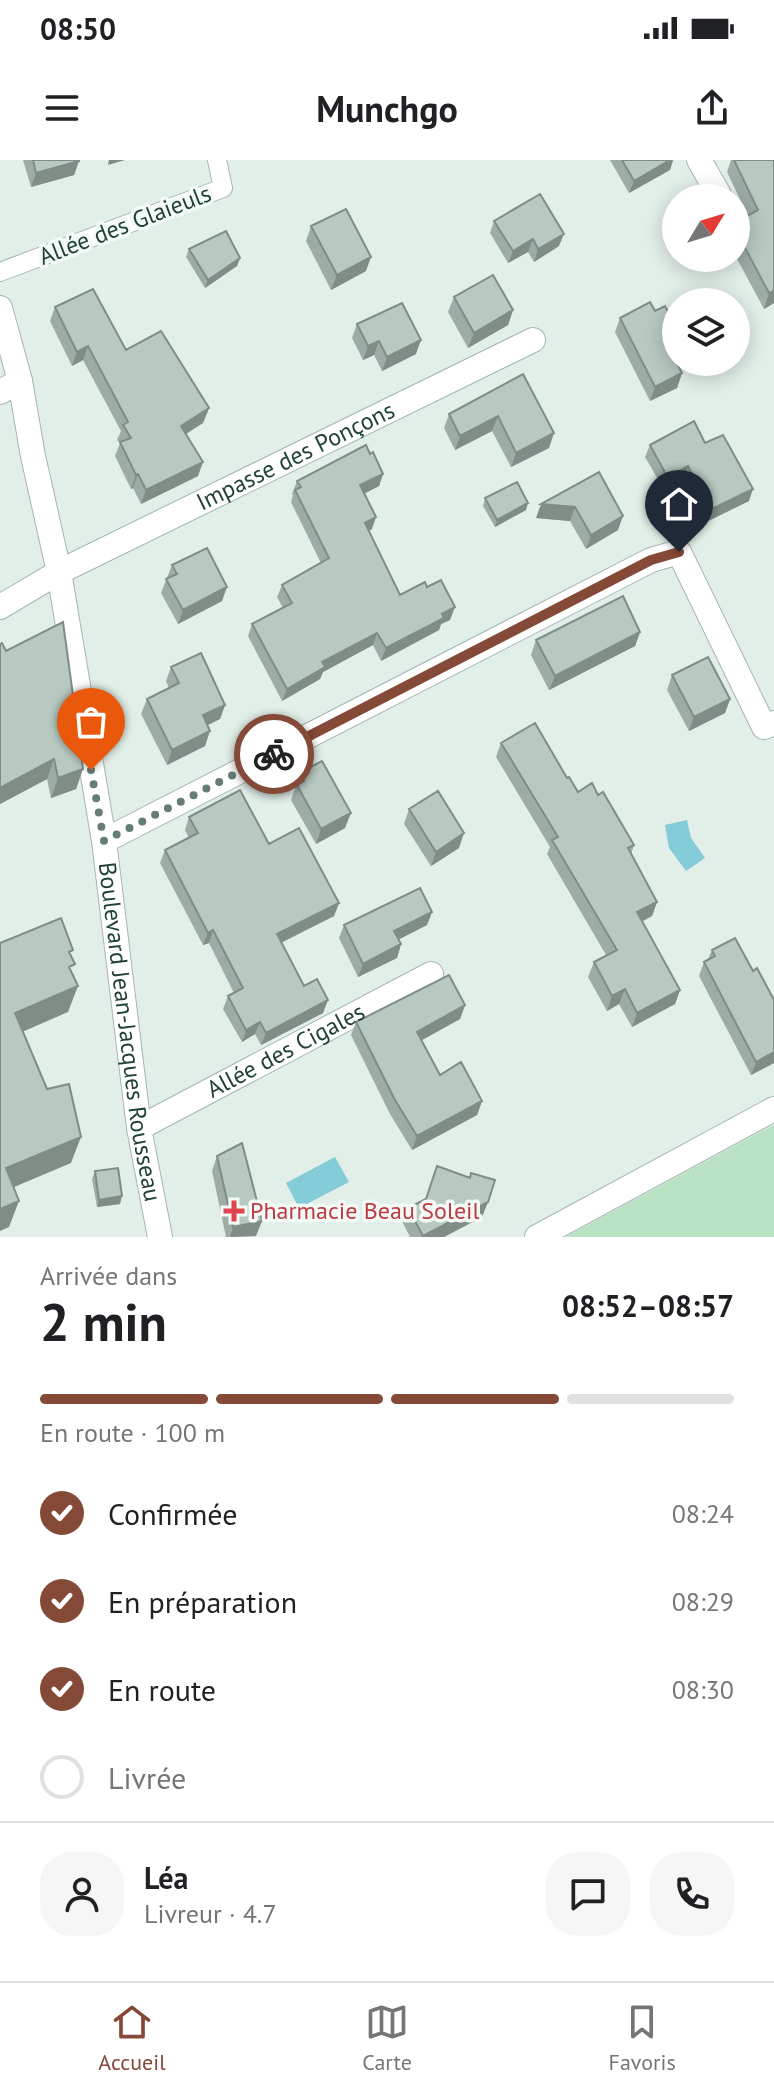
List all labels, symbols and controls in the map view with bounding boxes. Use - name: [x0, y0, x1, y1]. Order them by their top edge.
- text: 08:50: [40, 9, 116, 48]
- text: Munchgo: [316, 85, 458, 132]
- icon: menu: [40, 86, 84, 130]
- icon: share: [690, 86, 734, 130]
- street label: Allée des Glaieuls: [34, 177, 216, 272]
- north arrow: [662, 184, 750, 272]
- map controls: [662, 184, 750, 376]
- button: layers: [662, 288, 750, 376]
- street label: Impasse des Ponçons: [191, 394, 400, 517]
- pin: [645, 470, 713, 552]
- icon: home: [657, 482, 701, 526]
- pin: [57, 688, 125, 770]
- icon: bag: [69, 700, 113, 744]
- courier: [234, 714, 314, 794]
- icon: bike: [252, 732, 296, 776]
- street label: Boulevard Jean-Jacques Rousseau: [92, 860, 169, 1204]
- street label: Allée des Cigales: [201, 996, 370, 1105]
- place label: Pharmacie Beau Soleil: [250, 1195, 480, 1226]
- marker: Pharmacie Beau Soleil: [225, 1202, 243, 1220]
- text: Arrivée dans: [40, 1259, 177, 1292]
- text: 08:52–08:57: [562, 1286, 734, 1325]
- text: 2 min: [40, 1288, 167, 1355]
- text: En route · 100 m: [40, 1416, 225, 1449]
- icon: check: [40, 1491, 84, 1535]
- text: Confirmée: [108, 1494, 237, 1533]
- text: 08:24: [672, 1497, 734, 1530]
- icon: check: [40, 1579, 84, 1623]
- text: En préparation: [108, 1582, 297, 1621]
- text: 08:29: [672, 1585, 734, 1618]
- icon: check: [40, 1667, 84, 1711]
- text: En route: [108, 1670, 216, 1709]
- text: 08:30: [672, 1673, 734, 1706]
- text: Livrée: [108, 1758, 186, 1797]
- button: person: [40, 1852, 124, 1936]
- button: chat: [546, 1852, 630, 1936]
- button: phone: [650, 1852, 734, 1936]
- text: Léa: [144, 1858, 189, 1897]
- text: Livreur · 4.7: [144, 1897, 277, 1930]
- tab: Accueil: [98, 2000, 166, 2076]
- tab: Carte: [362, 2000, 412, 2076]
- tab: Favoris: [609, 2000, 676, 2076]

